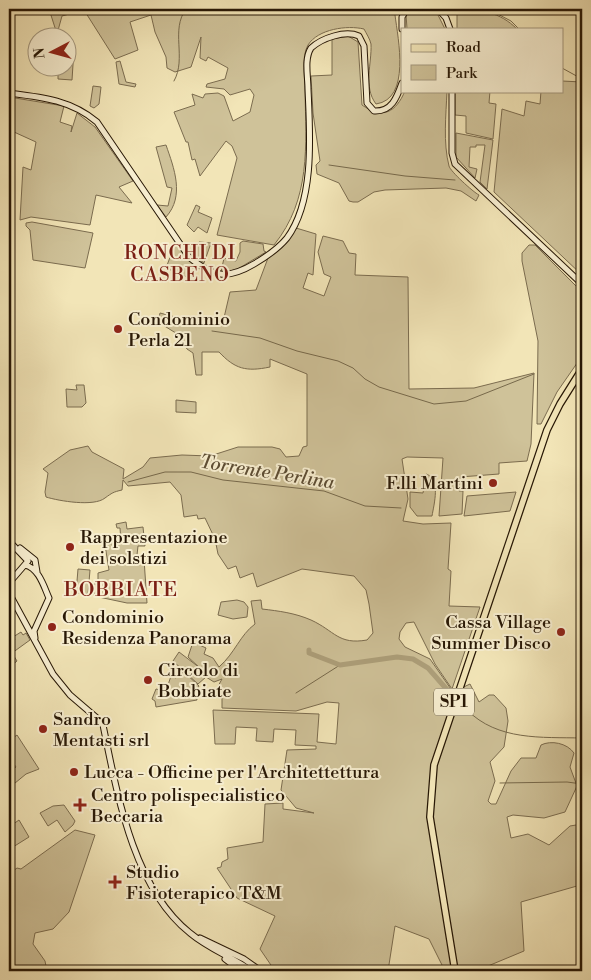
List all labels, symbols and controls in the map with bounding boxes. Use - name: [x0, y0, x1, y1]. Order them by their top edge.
- north arrow: [28, 28, 78, 78]
- legend: [401, 28, 564, 92]
- text: Road: [446, 38, 481, 57]
- text: N: [31, 47, 50, 60]
- text: Park: [446, 64, 478, 83]
- district label: RONCHI DI CASBENO: [124, 241, 236, 287]
- place label: Condominio Perla 21: [128, 308, 230, 352]
- marker: Condominio Perla 21: [112, 323, 124, 335]
- water label: Torrente Perlina: [198, 450, 336, 495]
- place label: F.lli Martini: [386, 472, 483, 495]
- marker: F.lli Martini: [487, 477, 499, 489]
- place label: Rappresentazione dei solstizi: [80, 526, 228, 570]
- marker: Rappresentazione dei solstizi: [64, 541, 76, 553]
- district label: BOBBIATE: [63, 578, 178, 603]
- place label: Condominio Residenza Panorama: [62, 606, 233, 650]
- place label: Cassa Village Summer Disco: [431, 611, 551, 655]
- marker: Condominio Residenza Panorama: [46, 621, 58, 633]
- marker: Cassa Village Summer Disco: [555, 626, 567, 638]
- place label: Circolo di Bobbiate: [157, 659, 238, 703]
- marker: Circolo di Bobbiate: [142, 674, 154, 686]
- road number: SP1: [434, 689, 474, 716]
- place label: Sandro Mentasti srl: [53, 708, 150, 752]
- marker: Sandro Mentasti srl: [37, 723, 49, 735]
- place label: Lucca - Officine per l'Architettettura: [84, 761, 380, 784]
- marker: Lucca - Officine per l'Architettettura: [68, 766, 80, 778]
- place label: Centro polispecialistico Beccaria: [90, 784, 285, 828]
- marker: Centro polispecialistico Beccaria: [73, 798, 87, 812]
- place label: Studio Fisioterapico T&M: [126, 861, 282, 905]
- marker: Studio Fisioterapico T&M: [108, 875, 122, 889]

